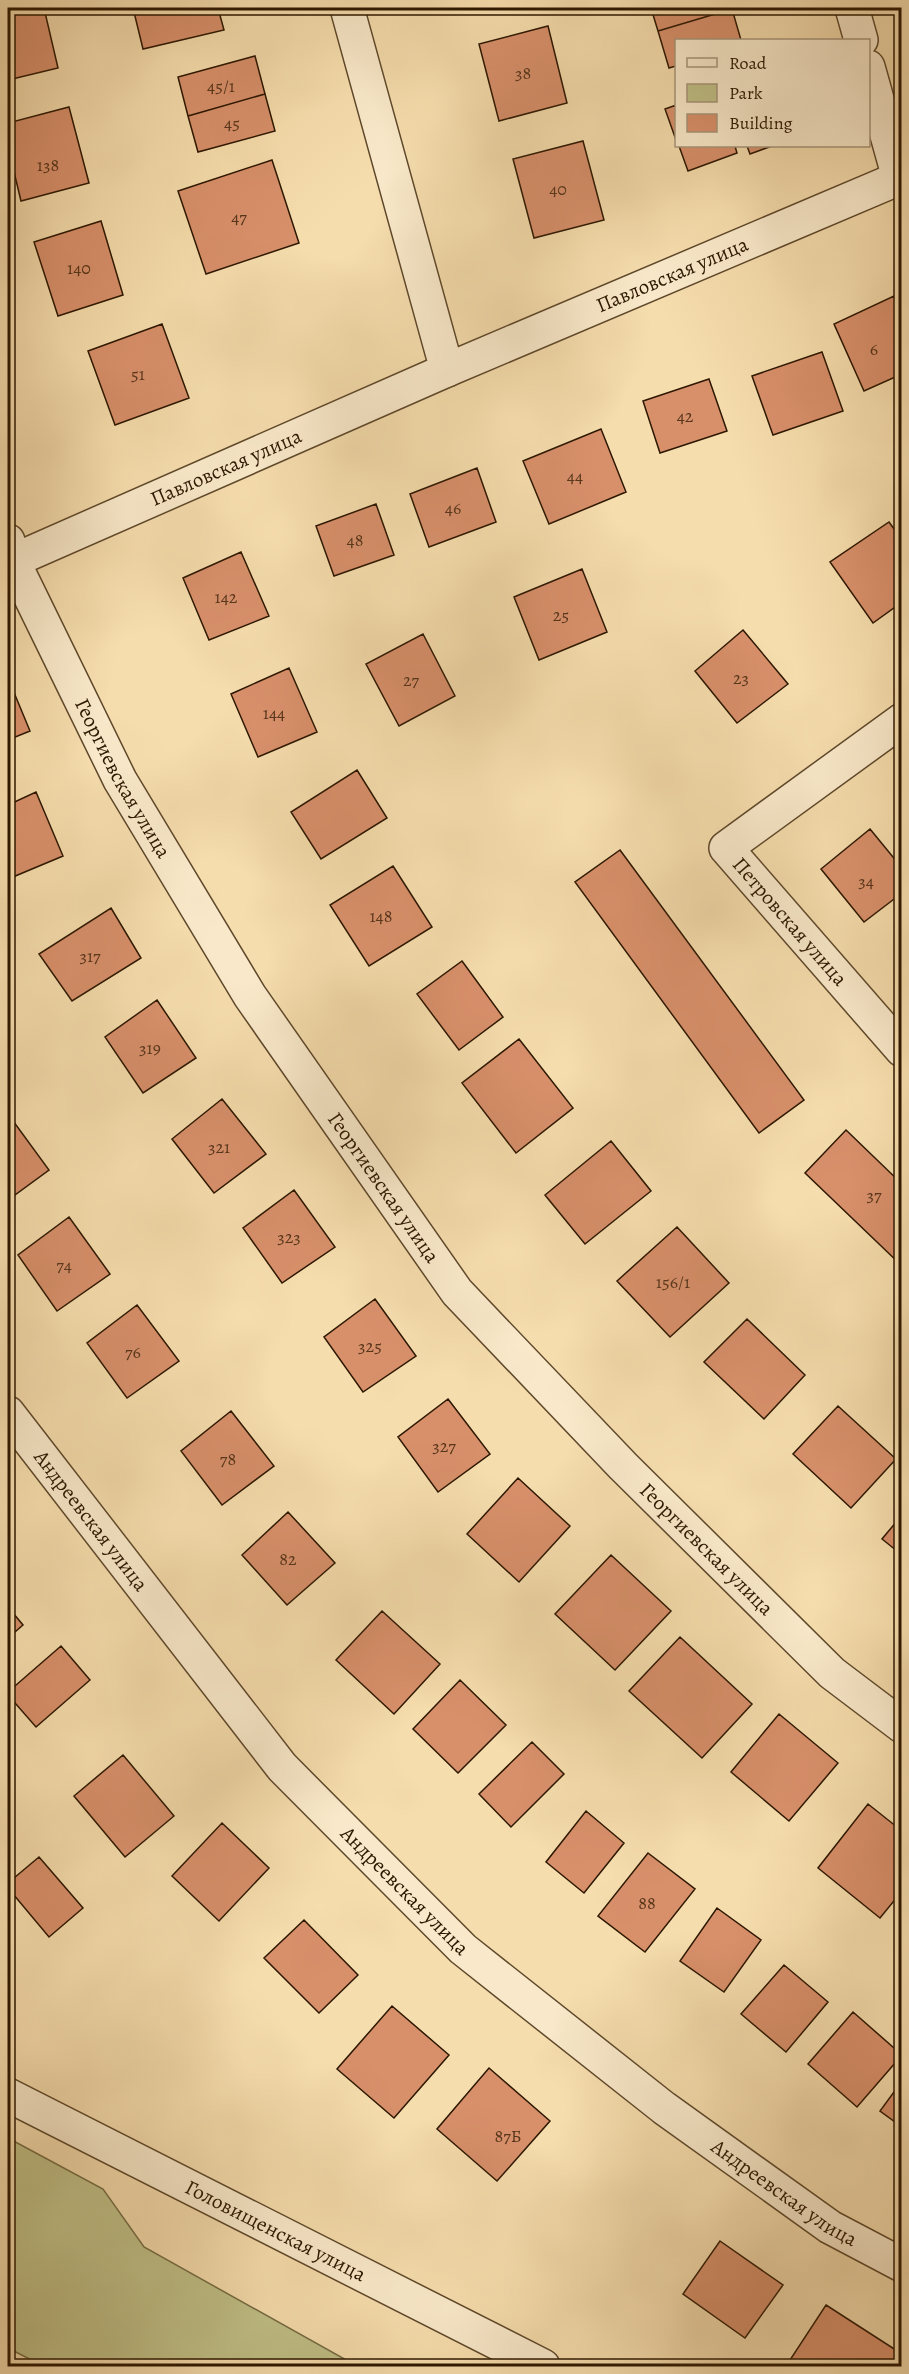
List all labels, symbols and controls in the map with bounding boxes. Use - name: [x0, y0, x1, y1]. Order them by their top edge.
- legend: [675, 39, 870, 147]
- text: Road: [729, 51, 767, 75]
- house number: 38: [515, 61, 531, 85]
- house number: 45/1: [207, 74, 235, 98]
- text: Park: [729, 81, 763, 105]
- house number: 45: [224, 111, 240, 135]
- text: Building: [729, 111, 793, 135]
- house number: 138: [37, 153, 59, 177]
- house number: 40: [549, 177, 567, 201]
- house number: 47: [231, 205, 247, 229]
- street label: Павловская улица: [592, 230, 753, 319]
- house number: 140: [67, 256, 91, 280]
- house number: 6: [870, 337, 878, 361]
- house number: 51: [131, 362, 145, 386]
- house number: 42: [677, 404, 694, 428]
- street label: Павловская улица: [146, 422, 306, 513]
- house number: 44: [567, 464, 583, 488]
- house number: 46: [445, 496, 461, 520]
- house number: 48: [347, 528, 363, 552]
- house number: 142: [215, 585, 238, 609]
- house number: 25: [553, 603, 569, 627]
- house number: 23: [733, 666, 749, 690]
- house number: 27: [403, 668, 419, 692]
- street label: Георгиевская улица: [68, 694, 178, 863]
- house number: 144: [263, 701, 285, 725]
- street label: Петровская улица: [726, 851, 854, 992]
- house number: 34: [858, 869, 874, 893]
- house number: 148: [369, 904, 393, 928]
- house number: 317: [79, 944, 101, 968]
- house number: 319: [139, 1036, 161, 1060]
- street label: Георгиевская улица: [321, 1106, 447, 1269]
- house number: 321: [208, 1135, 230, 1159]
- house number: 37: [866, 1183, 882, 1207]
- house number: 323: [277, 1225, 301, 1249]
- house number: 74: [56, 1253, 72, 1277]
- house number: 156/1: [656, 1270, 690, 1294]
- house number: 325: [358, 1334, 382, 1358]
- house number: 76: [125, 1340, 141, 1364]
- house number: 327: [432, 1434, 456, 1458]
- street label: Андреевская улица: [27, 1443, 155, 1597]
- house number: 78: [220, 1447, 236, 1471]
- street label: Георгиевская улица: [634, 1476, 780, 1622]
- house number: 82: [279, 1547, 297, 1571]
- street label: Андреевская улица: [334, 1819, 476, 1962]
- house number: 88: [638, 1891, 656, 1915]
- house number: 87Б: [494, 2124, 522, 2148]
- street label: Андреевская улица: [705, 2132, 863, 2253]
- street label: Головищенская улица: [180, 2173, 371, 2288]

